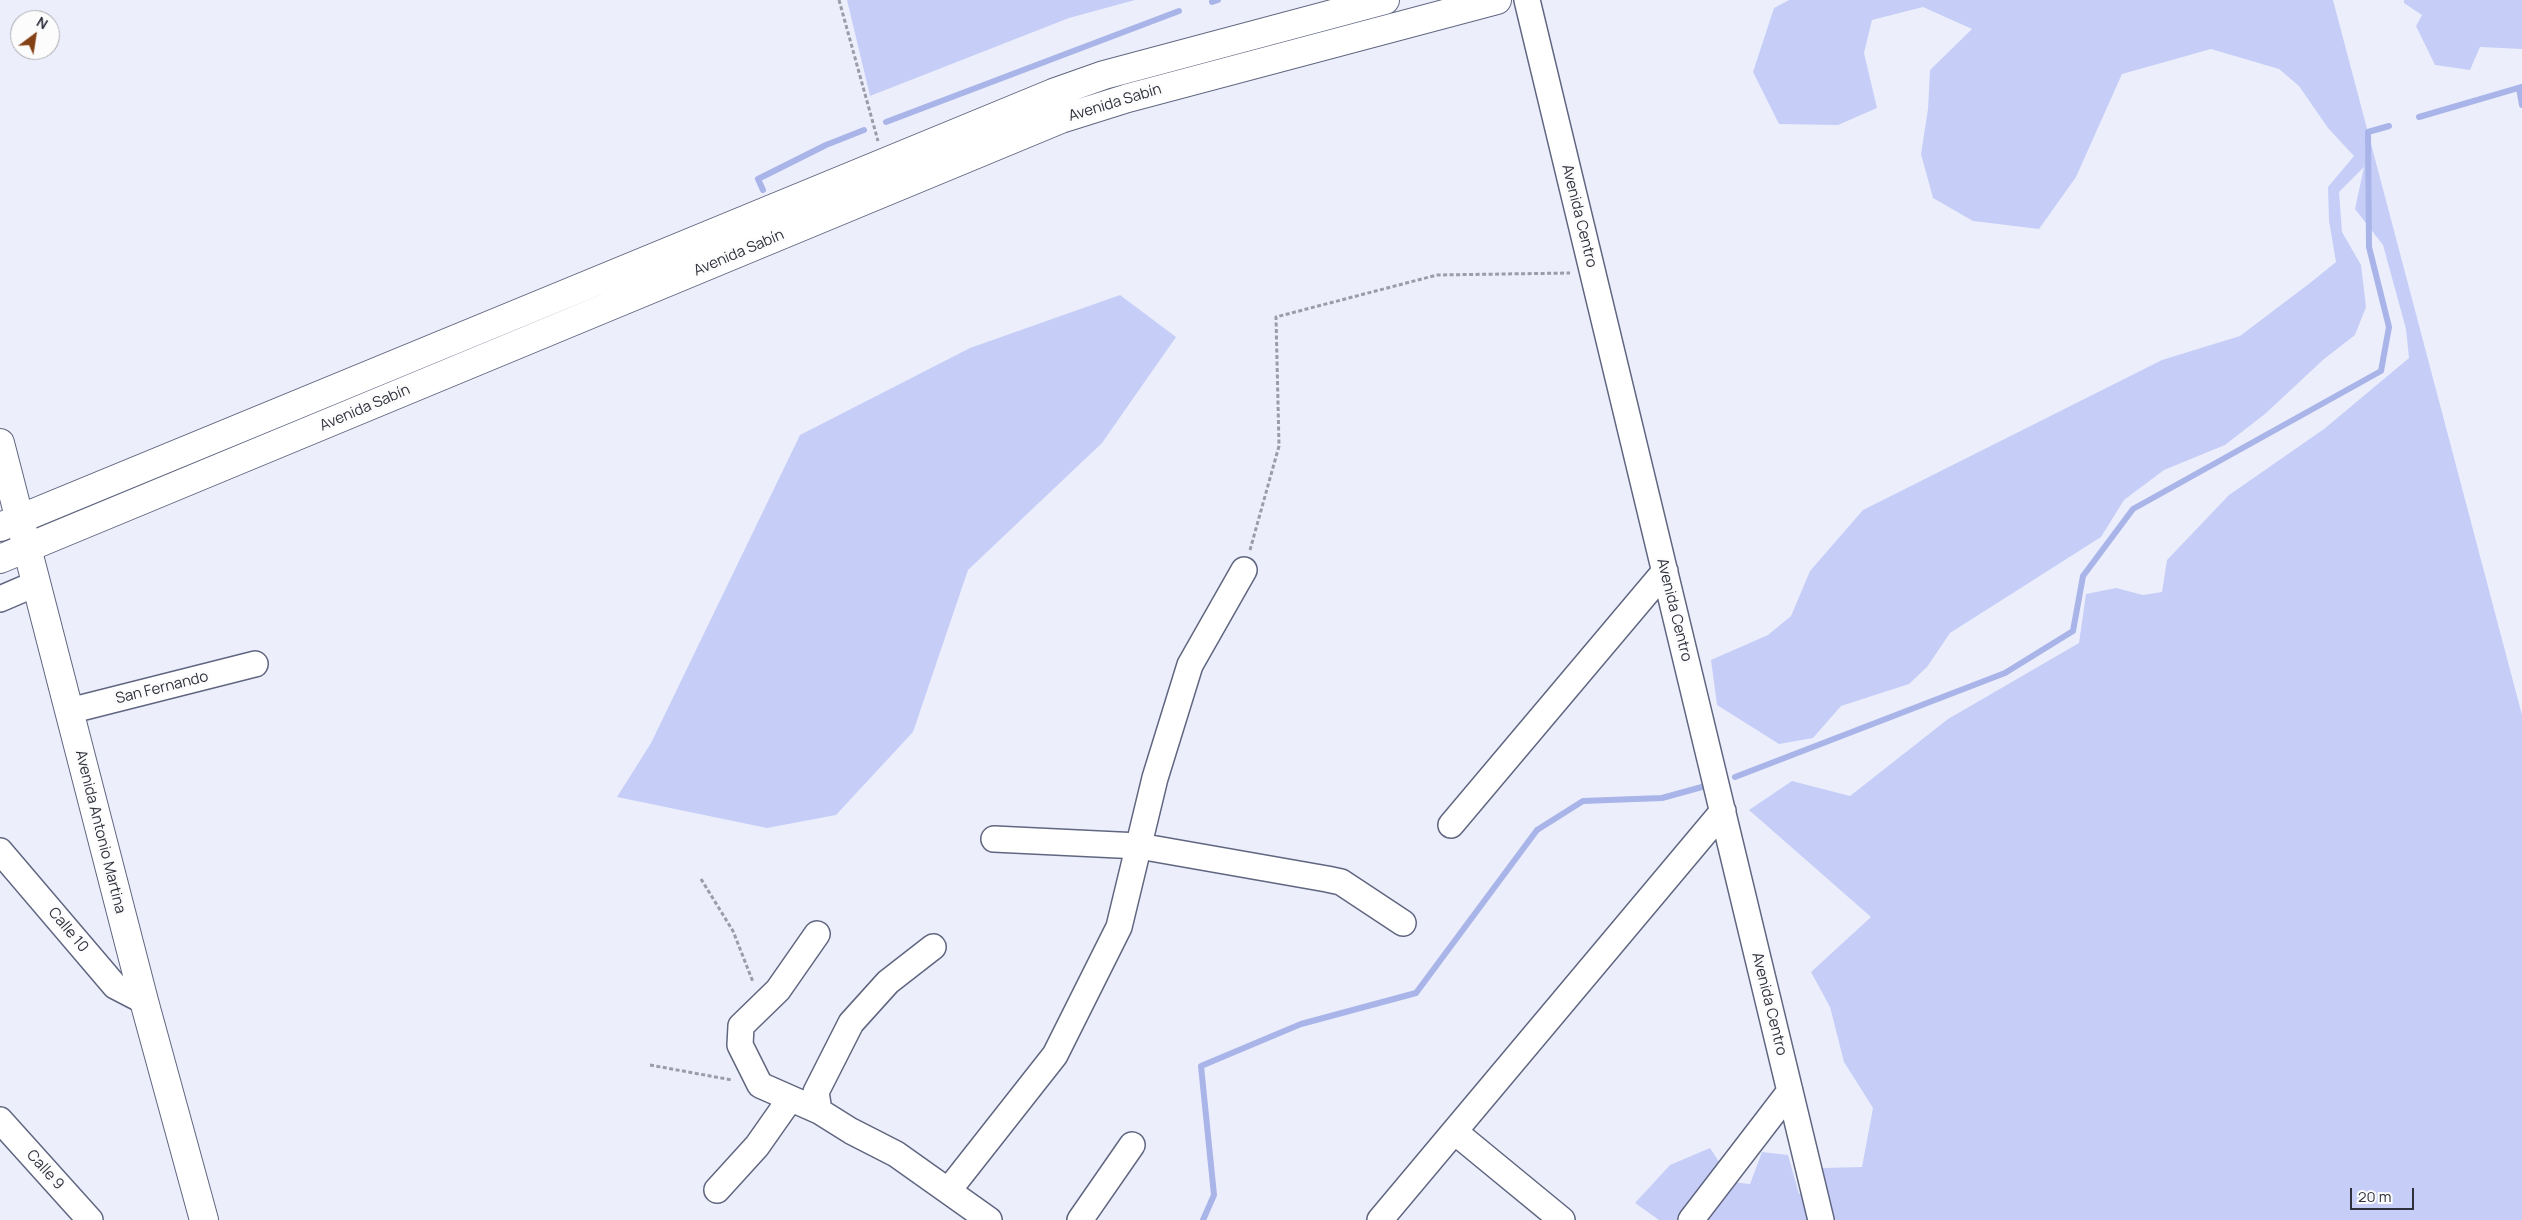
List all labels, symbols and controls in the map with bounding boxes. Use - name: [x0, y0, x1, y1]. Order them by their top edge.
- north arrow: [10, 10, 60, 60]
- text: N: [33, 12, 52, 33]
- street label: Avenida Sabín: [1066, 80, 1164, 126]
- street label: Avenida Centro: [1557, 163, 1601, 269]
- street label: Avenida Sabín: [691, 226, 787, 280]
- street label: Avenida Sabín: [317, 381, 413, 435]
- street label: Avenida Centro: [1652, 557, 1696, 663]
- street label: San Fernando: [114, 668, 210, 708]
- street label: Avenida Antonio Martina: [71, 748, 129, 916]
- street label: Calle 10: [44, 904, 92, 956]
- street label: Avenida Centro: [1747, 951, 1791, 1057]
- street label: Calle 9: [23, 1146, 67, 1194]
- scale bar: [2352, 1178, 2416, 1210]
- text: 20 m: [2358, 1186, 2391, 1207]

